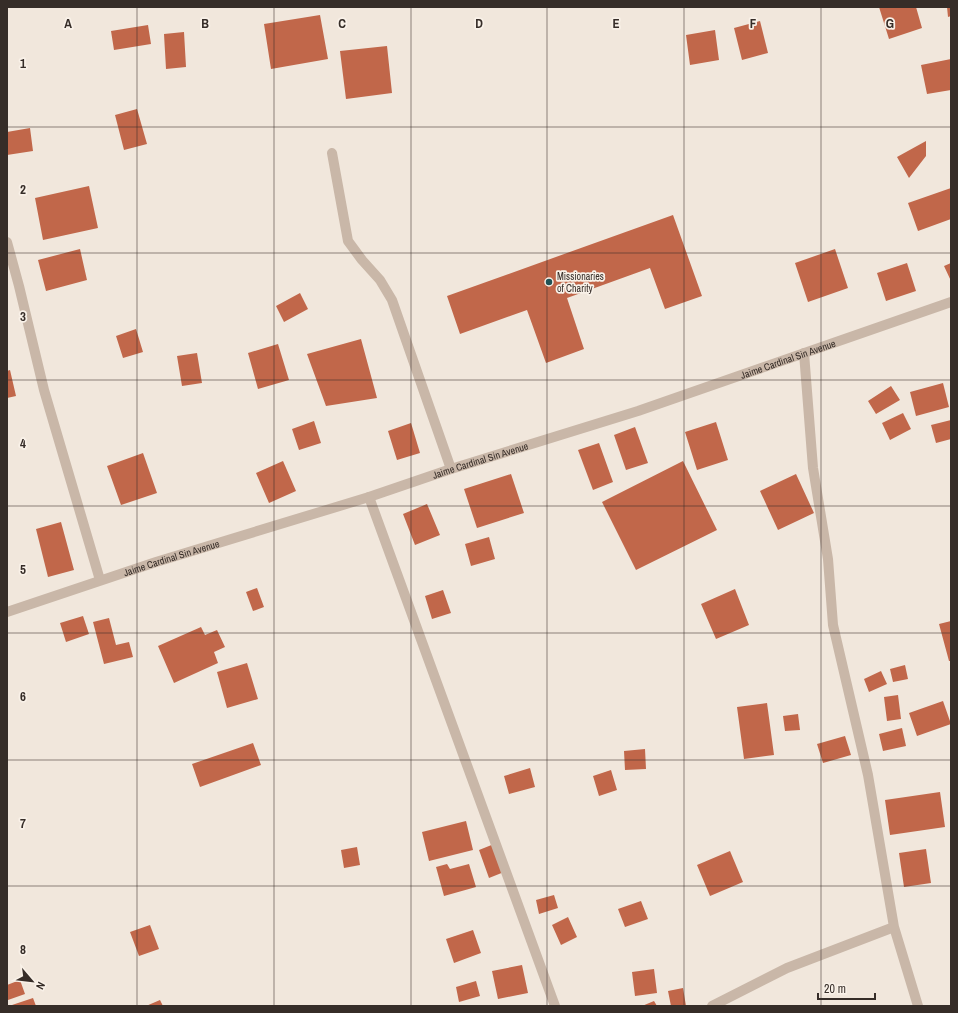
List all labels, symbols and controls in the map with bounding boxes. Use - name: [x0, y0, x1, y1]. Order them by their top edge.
- text: A: [64, 15, 72, 32]
- text: B: [201, 15, 209, 32]
- text: C: [338, 15, 346, 32]
- text: D: [475, 15, 483, 32]
- text: E: [612, 15, 620, 32]
- text: F: [750, 15, 757, 32]
- text: G: [886, 15, 894, 32]
- text: 1: [20, 55, 26, 72]
- text: 2: [20, 181, 26, 198]
- place label: Missionaries of Charity: [557, 270, 604, 295]
- marker: Missionaries of Charity: [544, 277, 554, 287]
- text: 3: [20, 308, 26, 325]
- street label: Jaime Cardinal Sin Avenue: [739, 337, 838, 382]
- text: 4: [20, 435, 26, 452]
- street label: Jaime Cardinal Sin Avenue: [431, 439, 530, 482]
- street label: Jaime Cardinal Sin Avenue: [122, 537, 221, 579]
- text: 5: [20, 561, 26, 578]
- text: 6: [20, 688, 26, 705]
- text: 7: [20, 815, 26, 832]
- text: 8: [20, 941, 26, 958]
- north arrow: [12, 961, 52, 1001]
- scale bar: [818, 975, 875, 1001]
- text: N: [33, 980, 49, 992]
- text: 20 m: [824, 981, 846, 997]

